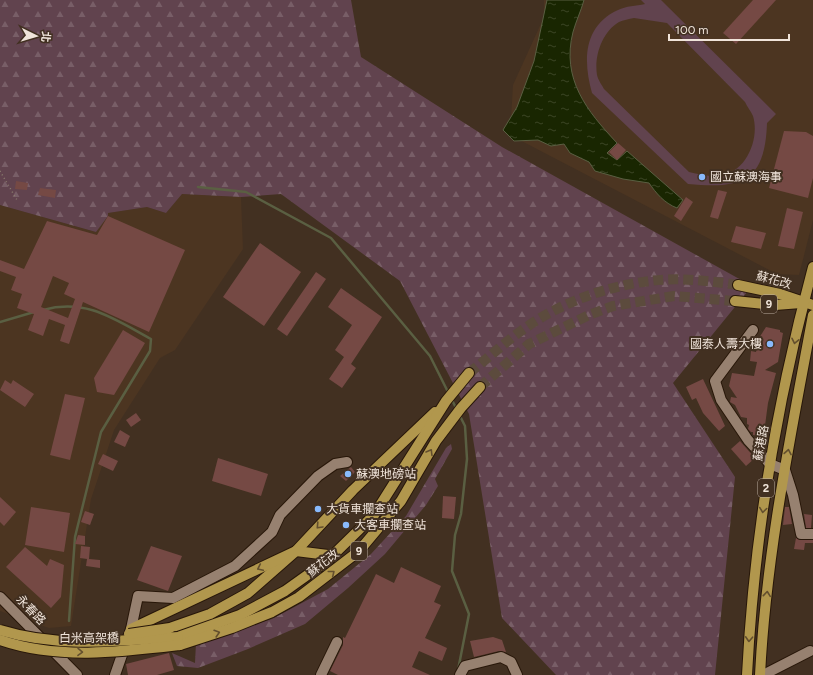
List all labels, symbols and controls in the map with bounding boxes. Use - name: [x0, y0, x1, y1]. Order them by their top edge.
- north arrow: [16, 16, 56, 56]
- scale bar: [669, 16, 789, 42]
- text: 100 m: [675, 23, 709, 37]
- text: 北: [39, 31, 52, 43]
- place label: 國立蘇澳海事: [710, 170, 782, 184]
- marker: 國立蘇澳海事: [697, 172, 707, 182]
- street label: 蘇花改: [755, 269, 793, 291]
- road number: 9: [761, 295, 777, 313]
- place label: 國泰人壽大樓: [690, 337, 762, 351]
- one-way arrow: [792, 338, 800, 344]
- marker: 國泰人壽大樓: [765, 339, 775, 349]
- street label: 蘇港路: [751, 424, 771, 462]
- one-way arrow: [425, 449, 433, 456]
- one-way arrow: [783, 449, 792, 455]
- place label: 蘇澳地磅站: [356, 467, 416, 481]
- marker: 蘇澳地磅站: [343, 469, 353, 479]
- road number: 2: [758, 479, 774, 497]
- place label: 大貨車攔查站: [326, 502, 398, 516]
- marker: 大貨車攔查站: [313, 504, 323, 514]
- one-way arrow: [759, 507, 768, 513]
- place label: 大客車攔查站: [354, 518, 426, 532]
- marker: 大客車攔查站: [341, 520, 351, 530]
- one-way arrow: [316, 521, 323, 529]
- road number: 9: [351, 542, 367, 560]
- street label: 蘇花改: [305, 546, 341, 580]
- one-way arrow: [257, 563, 265, 571]
- one-way arrow: [327, 571, 334, 578]
- one-way arrow: [762, 591, 771, 597]
- street label: 永春路: [13, 592, 49, 628]
- one-way arrow: [213, 629, 220, 638]
- street label: 白米高架橋: [59, 631, 119, 645]
- one-way arrow: [744, 636, 753, 642]
- one-way arrow: [77, 648, 83, 656]

